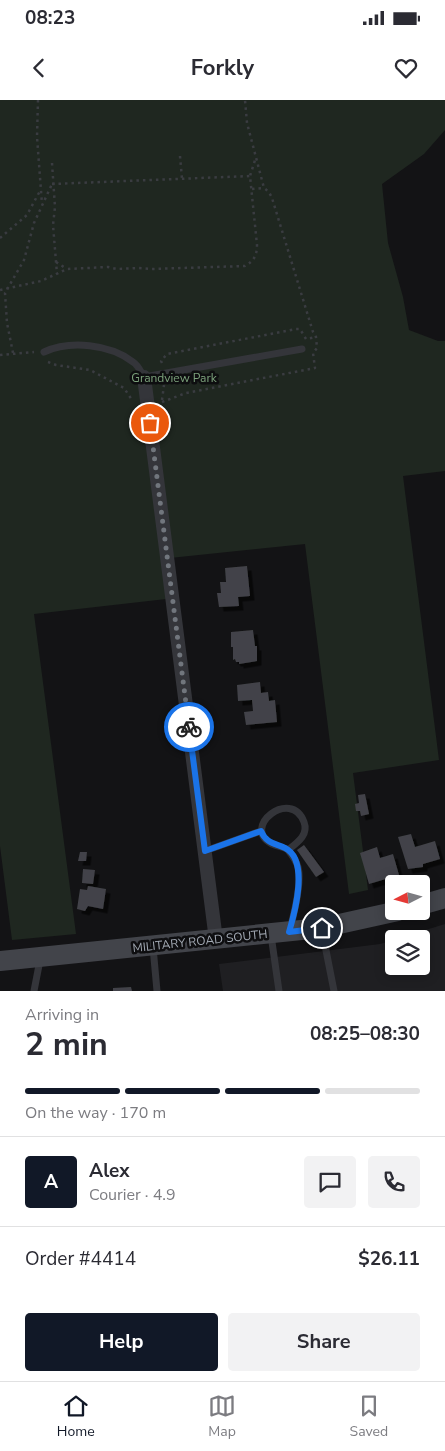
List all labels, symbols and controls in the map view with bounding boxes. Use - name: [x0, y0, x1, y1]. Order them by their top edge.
- text: 08:23: [25, 5, 75, 31]
- text: Forkly: [191, 53, 254, 83]
- icon: back: [25, 54, 53, 82]
- icon: heart: [392, 54, 420, 82]
- park label: Grandview Park: [131, 370, 218, 386]
- pin: [129, 402, 171, 444]
- icon: bag: [136, 409, 164, 437]
- courier: [164, 702, 214, 752]
- icon: bike: [175, 713, 203, 741]
- north arrow: [385, 875, 430, 920]
- map controls: [385, 875, 430, 975]
- pin: [301, 907, 343, 949]
- icon: home: [308, 914, 336, 942]
- street label: MILITARY ROAD SOUTH: [132, 926, 268, 956]
- button: layers: [385, 930, 430, 975]
- text: Arriving in: [25, 1004, 99, 1026]
- text: 08:25–08:30: [310, 1021, 420, 1047]
- text: 2 min: [25, 1023, 108, 1066]
- text: On the way · 170 m: [25, 1102, 166, 1124]
- button: chat: [304, 1156, 356, 1208]
- button: phone: [368, 1156, 420, 1208]
- text: Alex: [89, 1158, 130, 1184]
- text: A: [44, 1169, 58, 1195]
- text: Courier · 4.9: [89, 1184, 175, 1206]
- text: Order #4414: [25, 1246, 136, 1272]
- text: $26.11: [358, 1246, 420, 1272]
- button: Help: [25, 1313, 218, 1371]
- button: Share: [228, 1313, 420, 1371]
- tab: Home: [57, 1392, 95, 1441]
- tab: Map: [208, 1392, 236, 1441]
- tab: Saved: [350, 1392, 388, 1441]

